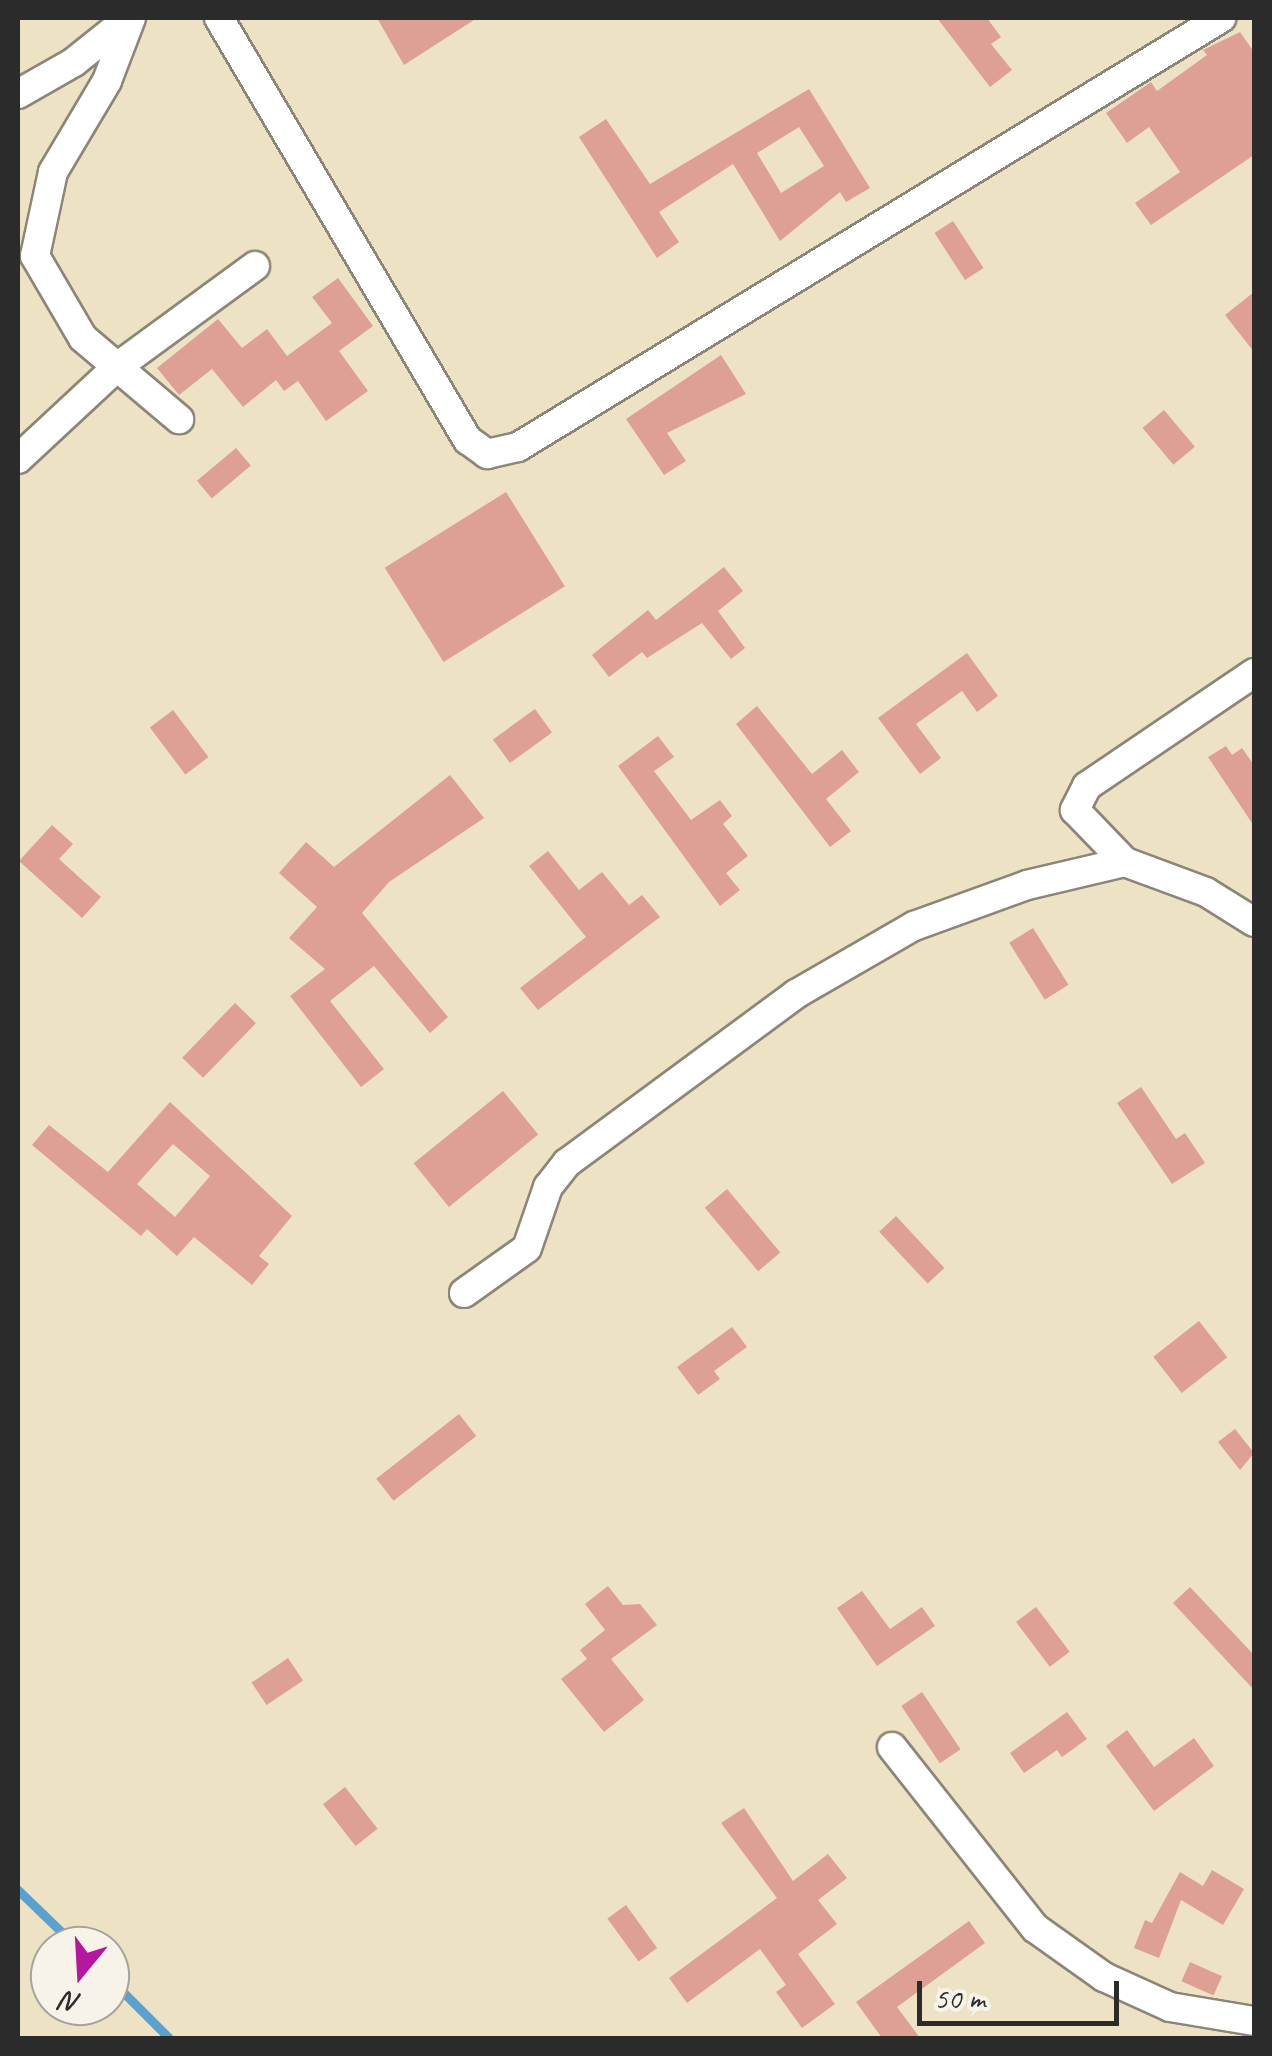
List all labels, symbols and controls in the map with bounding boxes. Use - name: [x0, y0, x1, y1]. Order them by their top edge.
- north arrow: [30, 1926, 130, 2026]
- scale bar: [922, 1961, 1124, 2023]
- text: 50 m: [934, 1979, 985, 2017]
- text: N: [58, 1984, 85, 2022]

